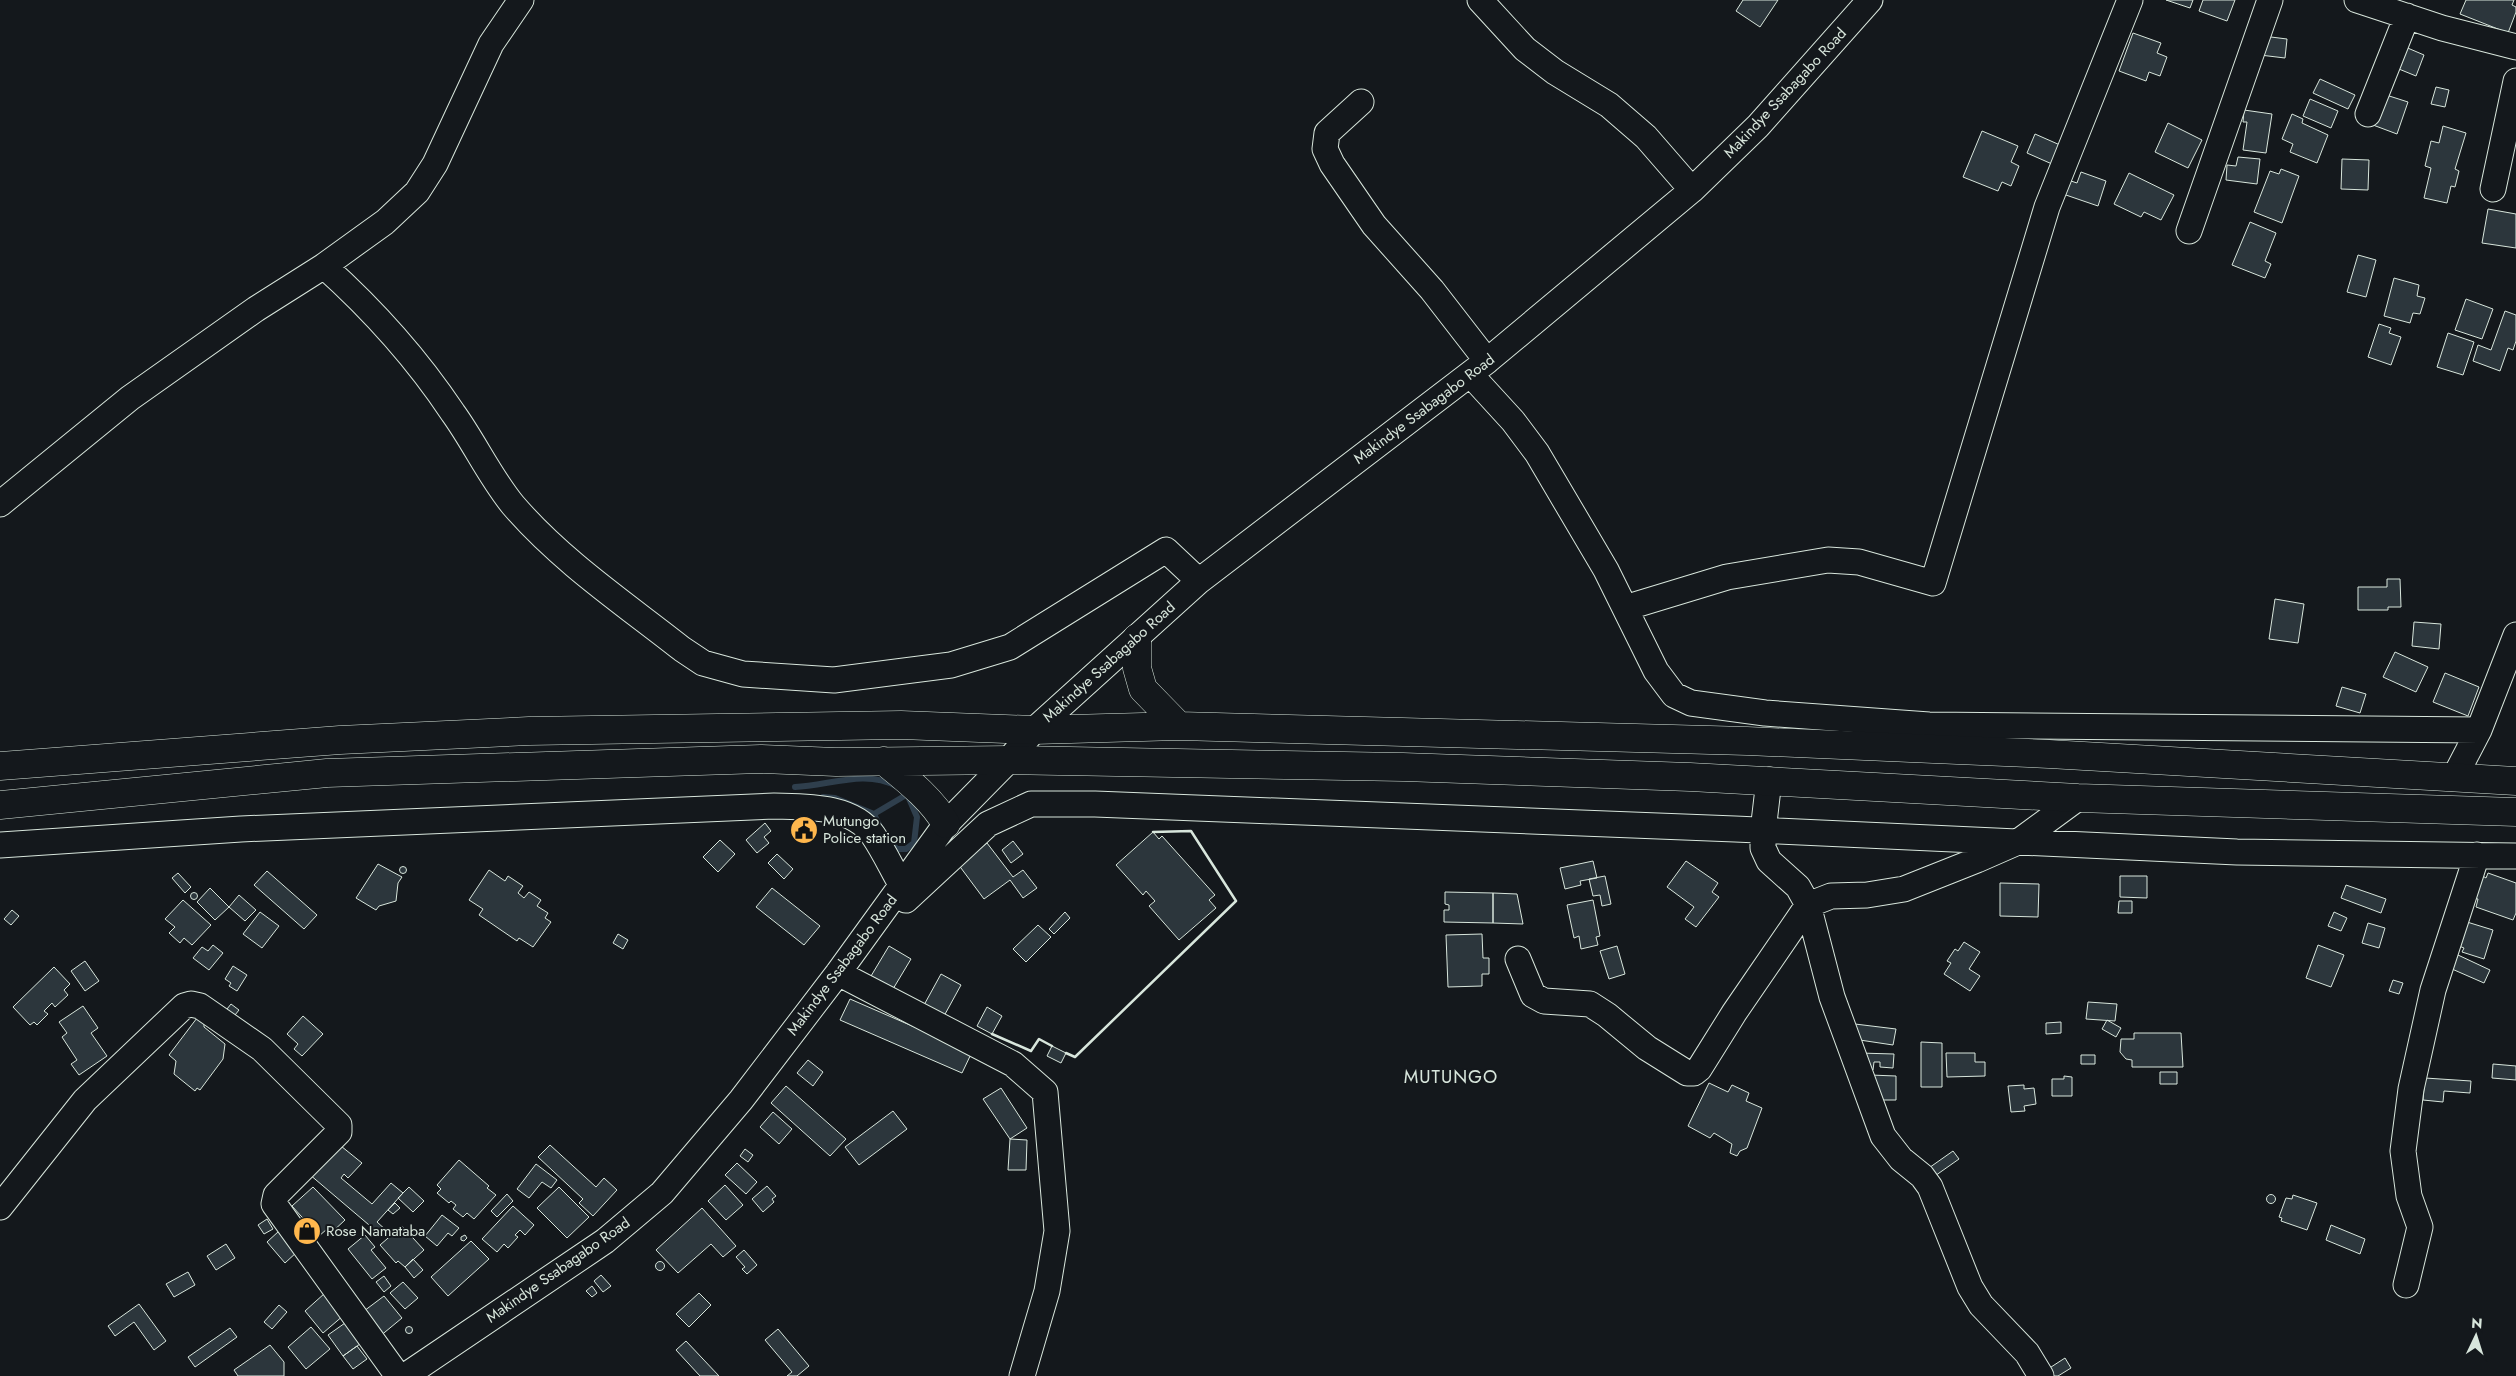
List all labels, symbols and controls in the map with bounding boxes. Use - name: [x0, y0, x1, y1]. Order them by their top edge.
- street label: Makindye Ssabagabo Road: [1718, 23, 1852, 163]
- street label: Makindye Ssabagabo Road: [1349, 349, 1499, 469]
- street label: Makindye Ssabagabo Road: [1038, 596, 1180, 728]
- place label: Mutungo Police station: [823, 810, 906, 849]
- public building icon: Mutungo Police station: [789, 815, 819, 845]
- street label: Makindye Ssabagabo Road: [782, 890, 902, 1040]
- district label: MUTUNGO: [1404, 1064, 1498, 1090]
- street label: Makindye Ssabagabo Road: [481, 1212, 635, 1328]
- shop icon: Rose Namataba: [292, 1216, 322, 1246]
- place label: Rose Namataba: [326, 1220, 425, 1242]
- north arrow: [2451, 1311, 2501, 1361]
- text: N: [2471, 1313, 2483, 1333]

